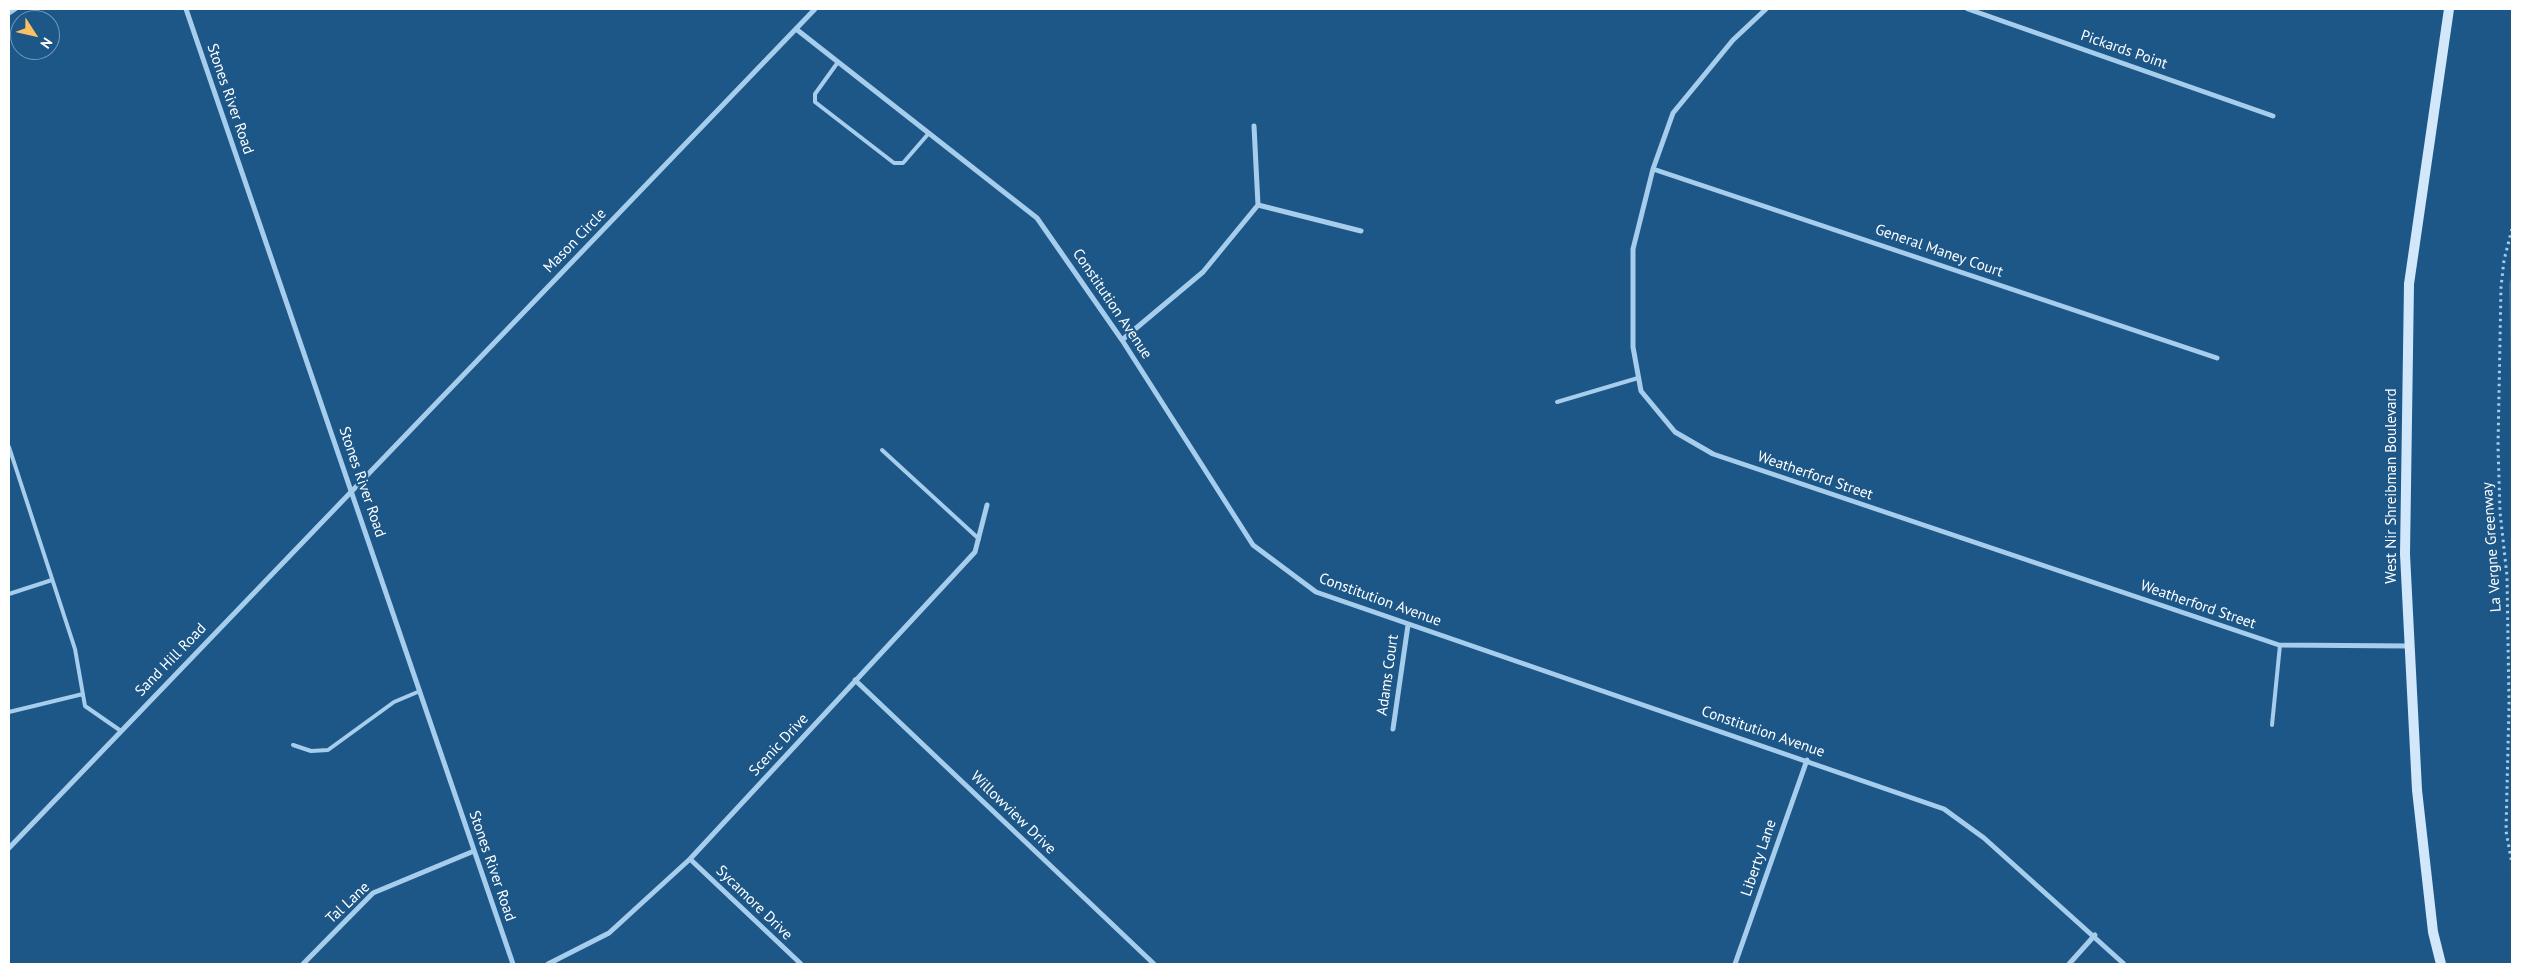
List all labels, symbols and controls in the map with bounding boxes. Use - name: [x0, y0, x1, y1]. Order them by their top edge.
- north arrow: [10, 10, 60, 60]
- street label: Pickards Point: [2078, 27, 2170, 73]
- text: N: [36, 34, 56, 52]
- street label: Stones River Road: [203, 41, 257, 157]
- street label: Mason Circle: [540, 205, 610, 277]
- street label: General Maney Court: [1873, 221, 2005, 281]
- street label: Constitution Avenue: [1068, 245, 1156, 363]
- street label: West Nir Shreibman Boulevard: [2383, 388, 2401, 584]
- street label: Stones River Road: [335, 424, 389, 540]
- street label: Weatherford Street: [1755, 448, 1875, 504]
- street label: La Vergne Greenway: [2478, 481, 2506, 613]
- street label: Constitution Avenue: [1316, 569, 1444, 631]
- street label: Weatherford Street: [2138, 577, 2258, 633]
- street label: Sand Hill Road: [132, 620, 210, 700]
- street label: Adams Court: [1373, 633, 1403, 717]
- street label: Constitution Avenue: [1699, 702, 1827, 762]
- street label: Scenic Drive: [746, 710, 812, 780]
- street label: Willowview Drive: [967, 768, 1059, 858]
- street label: Stones River Road: [465, 808, 519, 924]
- street label: Liberty Lane: [1737, 817, 1781, 899]
- street label: Sycamore Drive: [712, 862, 796, 944]
- street label: Tal Lane: [322, 878, 374, 928]

